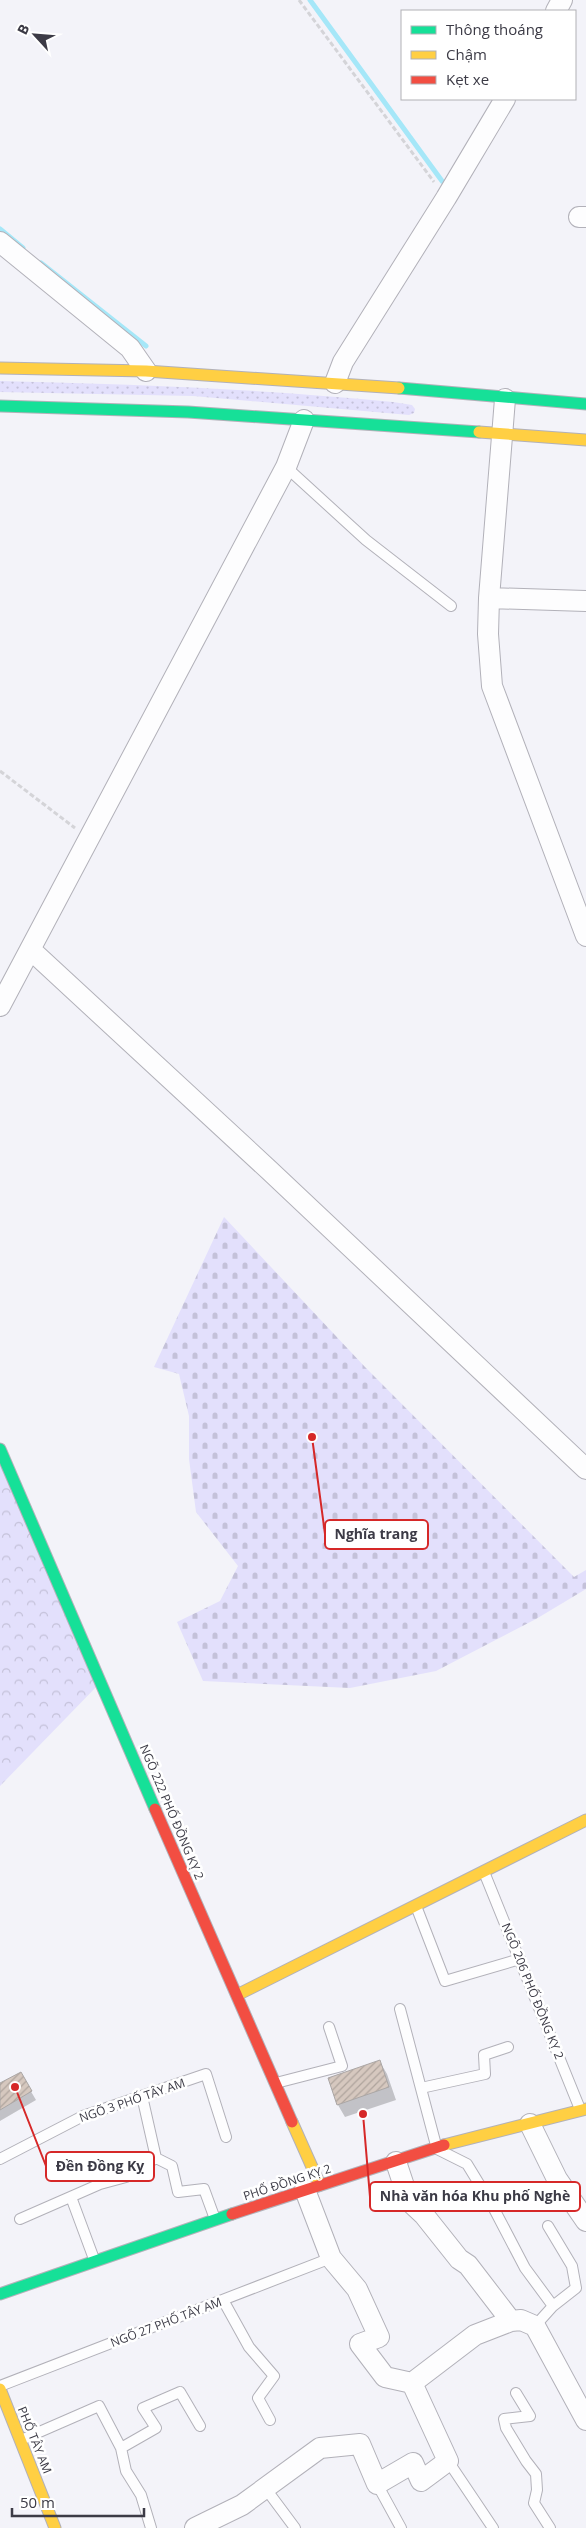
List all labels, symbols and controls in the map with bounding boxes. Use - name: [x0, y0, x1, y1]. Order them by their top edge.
- north arrow: [10, 10, 60, 60]
- legend: [401, 10, 576, 100]
- text: Thông thoáng: [446, 19, 543, 39]
- text: B: [12, 21, 33, 37]
- text: Chậm: [446, 44, 487, 64]
- text: Kẹt xe: [446, 69, 489, 89]
- callout: Nghĩa trang: [325, 1520, 428, 1549]
- text: Nghĩa trang: [335, 1524, 418, 1543]
- street label: NGÕ 222 PHỐ ĐỒNG KỴ 2: [136, 1742, 208, 1882]
- street label: NGÕ 206 PHỐ ĐỒNG KỴ 2: [498, 1920, 568, 2062]
- street label: NGÕ 3 PHỐ TÂY AM: [77, 2074, 187, 2126]
- callout: Đền Đồng Kỵ: [46, 2152, 154, 2181]
- text: Đền Đồng Kỵ: [56, 2156, 144, 2175]
- street label: PHỐ ĐỒNG KỴ 2: [241, 2160, 333, 2204]
- callout: Nhà văn hóa Khu phố Nghè: [370, 2182, 580, 2211]
- text: Nhà văn hóa Khu phố Nghè: [380, 2186, 570, 2205]
- street label: NGÕ 27 PHỐ TÂY AM: [108, 2293, 224, 2351]
- street label: PHỐ TÂY AM: [14, 2404, 56, 2476]
- scale bar: [12, 2486, 145, 2518]
- text: 50 m: [20, 2492, 55, 2512]

